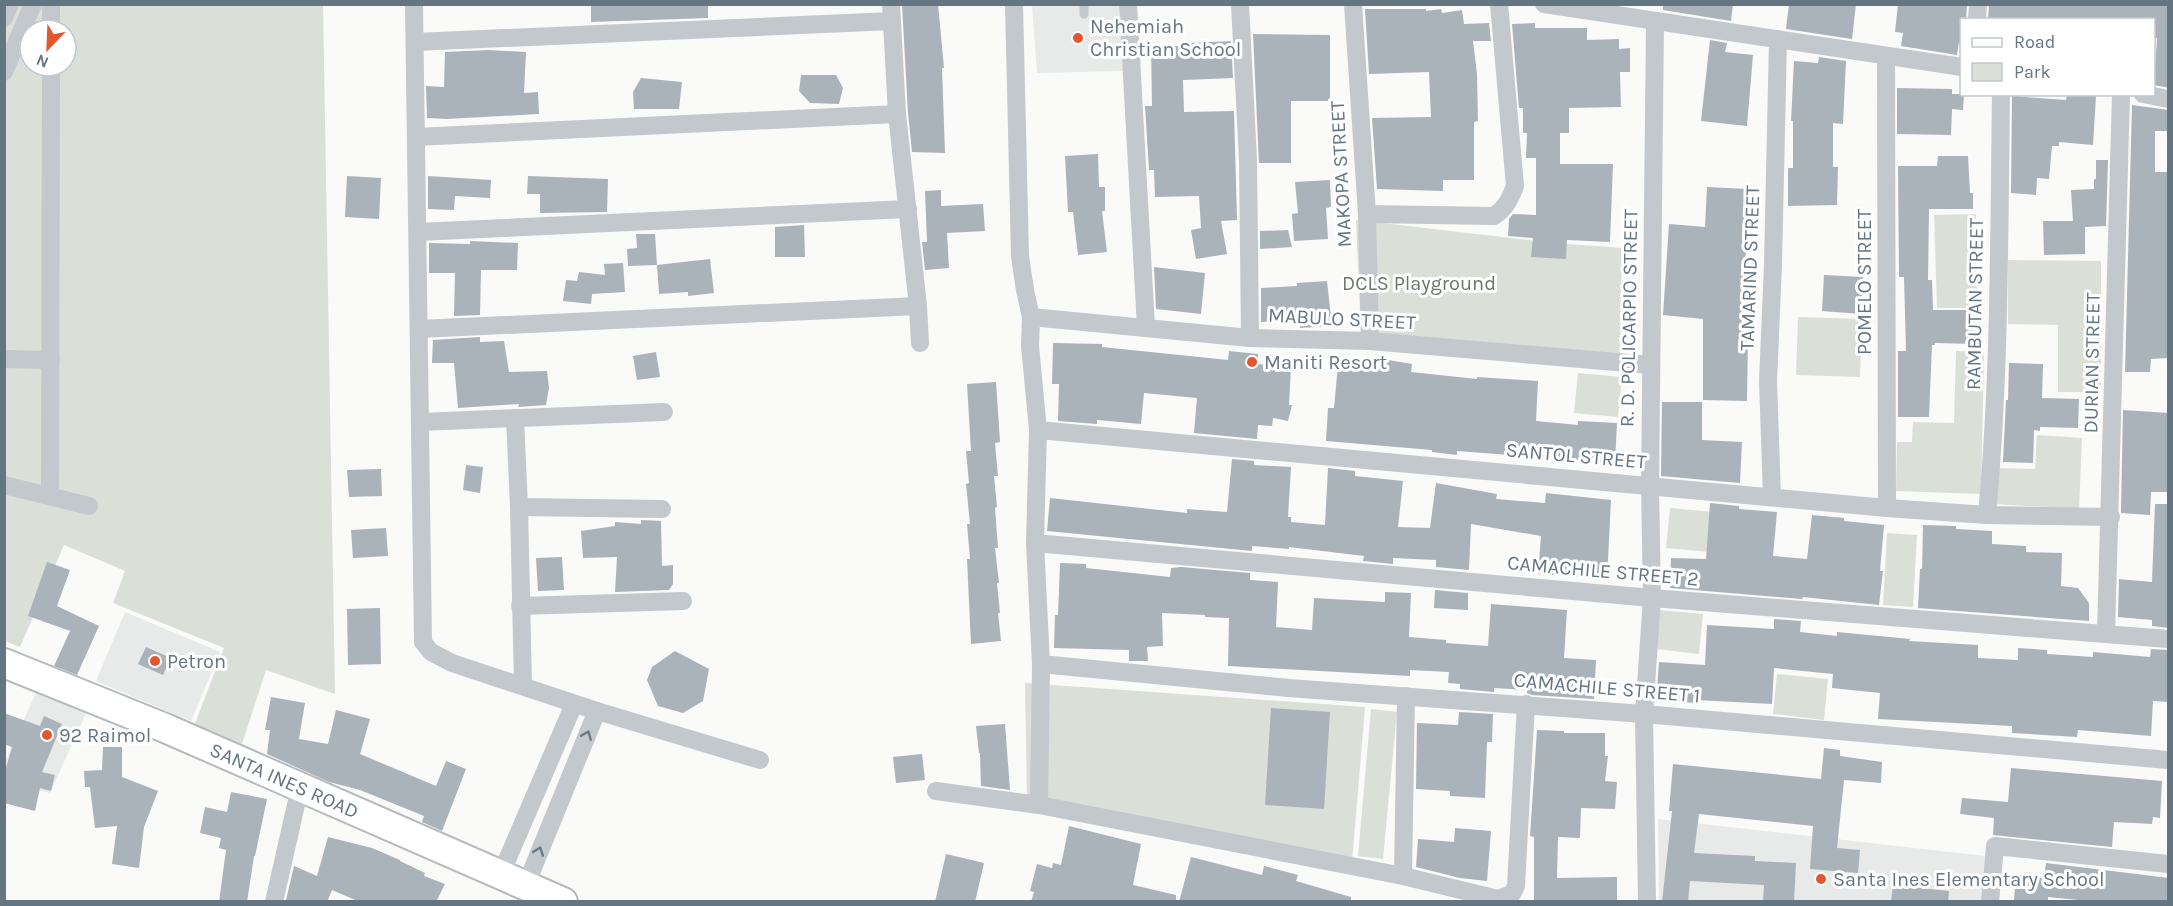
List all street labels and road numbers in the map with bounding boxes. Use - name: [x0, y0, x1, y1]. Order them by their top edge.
- street label: MAKOPA STREET: [1326, 100, 1356, 248]
- street label: TAMARIND STREET: [1736, 185, 1764, 351]
- street label: R. D. POLICARPIO STREET: [1616, 209, 1642, 427]
- street label: POMELO STREET: [1853, 209, 1876, 355]
- street label: RAMBUTAN STREET: [1962, 218, 1988, 390]
- street label: DURIAN STREET: [2079, 292, 2105, 434]
- street label: MABULO STREET: [1268, 304, 1416, 334]
- street label: SANTOL STREET: [1505, 438, 1647, 474]
- street label: CAMACHILE STREET 2: [1506, 551, 1700, 591]
- street label: CAMACHILE STREET 1: [1513, 668, 1701, 708]
- street label: SANTA INES ROAD: [207, 738, 362, 823]

